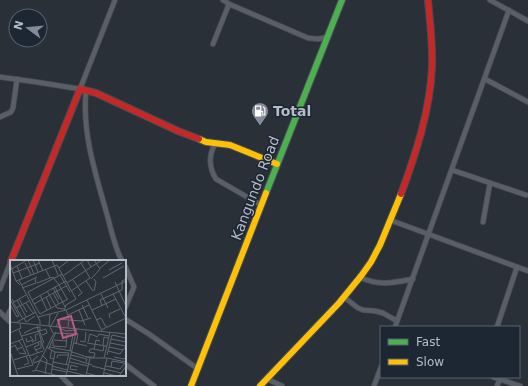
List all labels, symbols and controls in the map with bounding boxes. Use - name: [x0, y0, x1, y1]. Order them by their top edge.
- north arrow: [8, 8, 48, 48]
- text: N: [11, 19, 26, 32]
- fuel station icon: Total: [250, 101, 270, 126]
- place label: Total: [273, 103, 311, 119]
- street label: Kangundo Road: [228, 134, 282, 242]
- inset map: [10, 260, 126, 376]
- legend: [380, 326, 520, 378]
- text: Fast: [416, 335, 440, 349]
- text: Slow: [416, 355, 444, 369]

